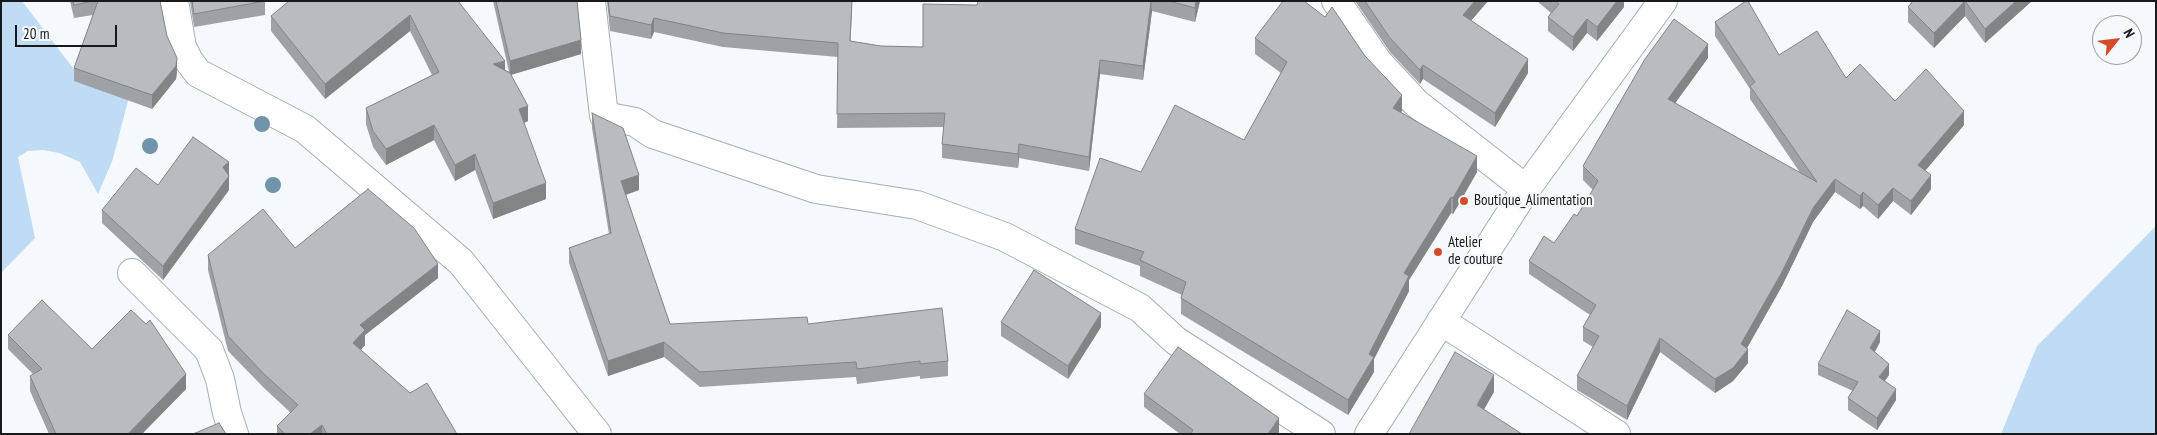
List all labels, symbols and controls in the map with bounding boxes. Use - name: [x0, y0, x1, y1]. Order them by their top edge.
- scale bar: [18, 15, 120, 47]
- north arrow: [2092, 15, 2142, 65]
- text: 20 m: [23, 24, 49, 43]
- text: N: [2120, 26, 2139, 41]
- place label: Boutique_Alimentation: [1474, 192, 1593, 210]
- marker: Boutique_Alimentation: [1458, 195, 1470, 207]
- place label: Atelier de couture: [1448, 234, 1503, 269]
- marker: Atelier de couture: [1432, 246, 1444, 258]

